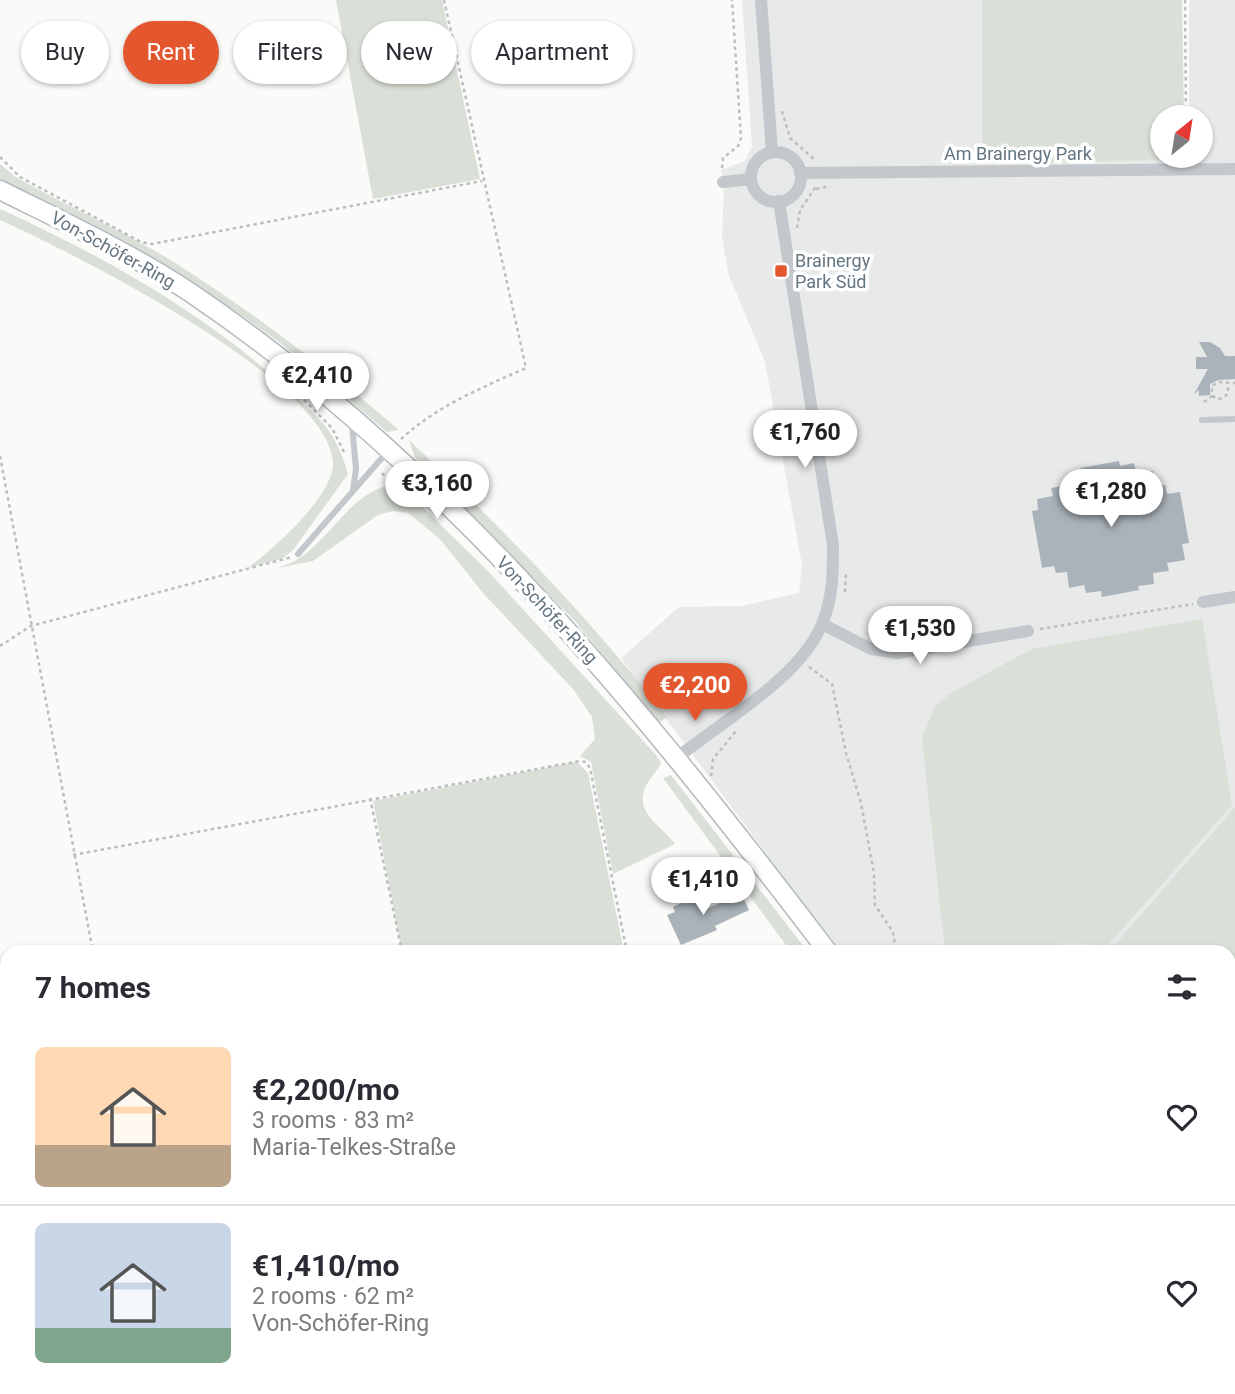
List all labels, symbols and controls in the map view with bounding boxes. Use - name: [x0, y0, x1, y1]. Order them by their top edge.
- chip: Buy: [21, 21, 109, 84]
- chip: Rent: [123, 21, 219, 84]
- chip: Filters: [233, 21, 347, 84]
- chip: New: [361, 21, 457, 84]
- chip: Apartment: [471, 21, 633, 84]
- north arrow: [1150, 105, 1213, 168]
- map controls: [1150, 105, 1213, 168]
- street label: Am Brainergy Park: [944, 143, 1093, 164]
- street label: Von-Schöfer-Ring: [47, 207, 179, 292]
- place label: Brainergy Park Süd: [795, 250, 871, 292]
- marker: Brainergy Park Süd: [773, 263, 789, 279]
- pin: €2,410: [260, 354, 374, 413]
- text: €2,410: [281, 362, 353, 389]
- pin: €1,760: [748, 410, 862, 470]
- text: €1,760: [769, 419, 841, 446]
- pin: €3,160: [380, 462, 494, 521]
- text: €3,160: [401, 470, 473, 497]
- pin: €1,280: [1054, 470, 1168, 529]
- text: €1,280: [1075, 478, 1147, 505]
- street label: Von-Schöfer-Ring: [492, 552, 602, 668]
- pin: €1,530: [863, 606, 977, 666]
- text: €1,530: [884, 615, 956, 642]
- pin: €2,200: [638, 664, 752, 723]
- text: €2,200: [659, 672, 731, 699]
- pin: €1,410: [646, 858, 760, 917]
- text: €1,410: [667, 866, 739, 893]
- icon: filters: [1163, 968, 1201, 1006]
- text: 7 homes: [35, 970, 151, 1005]
- text: €2,200/mo: [252, 1072, 400, 1107]
- icon: home: [91, 1075, 175, 1159]
- icon: heart: [1163, 1098, 1201, 1136]
- text: 3 rooms · 83 m²: [252, 1107, 414, 1134]
- text: Maria-Telkes-Straße: [252, 1134, 456, 1161]
- text: €1,410/mo: [252, 1248, 400, 1283]
- icon: home: [91, 1251, 175, 1335]
- icon: heart: [1163, 1274, 1201, 1312]
- text: 2 rooms · 62 m²: [252, 1283, 414, 1310]
- text: Von-Schöfer-Ring: [252, 1310, 429, 1337]

